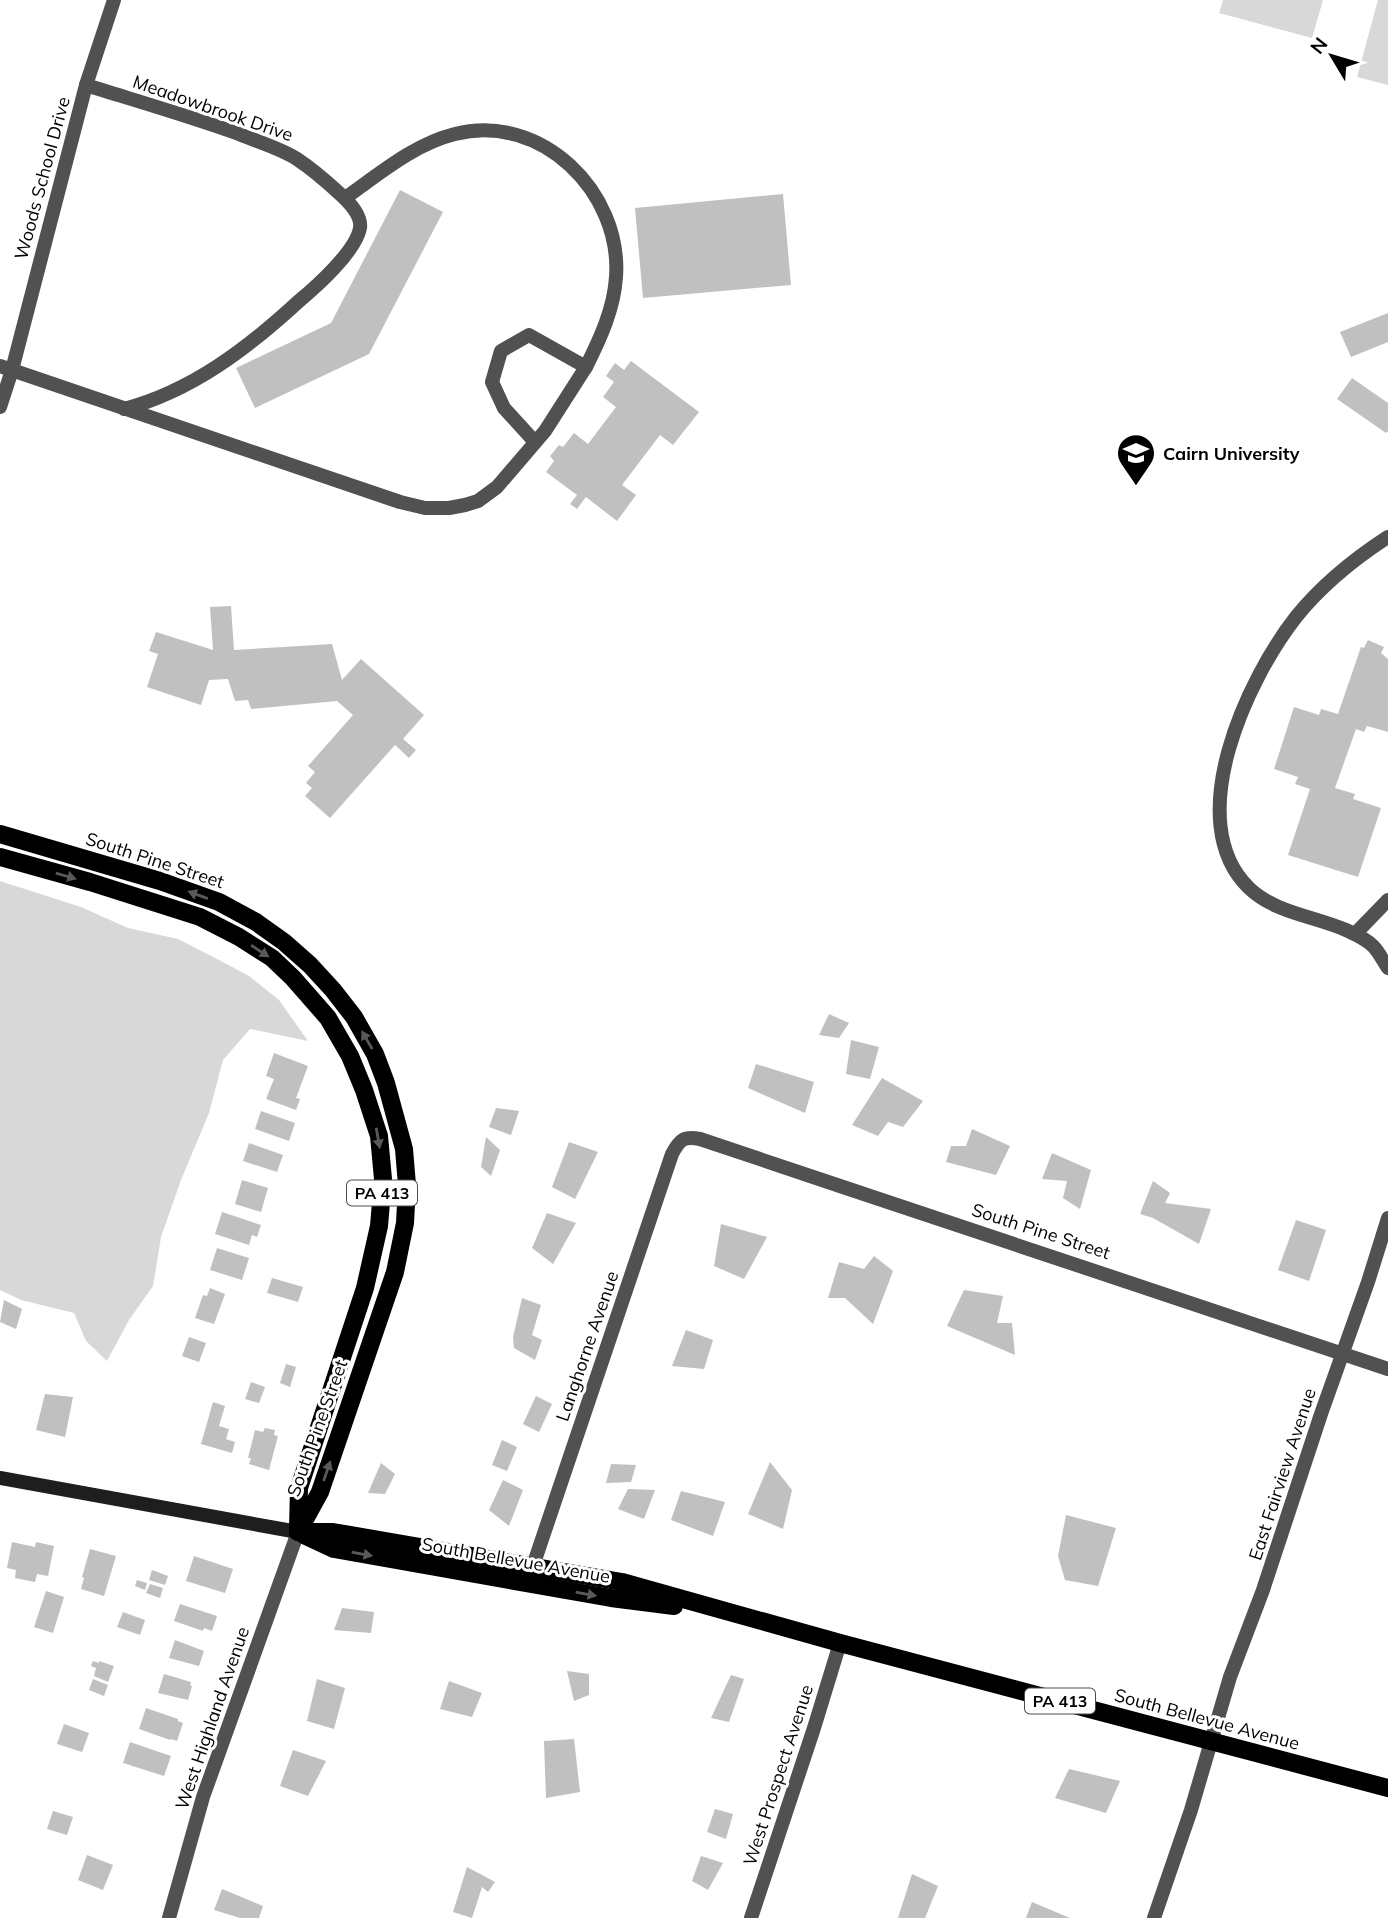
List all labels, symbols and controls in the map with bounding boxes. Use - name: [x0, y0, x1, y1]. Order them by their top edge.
- north arrow: [1297, 21, 1367, 91]
- text: N: [1305, 32, 1332, 59]
- street label: Meadowbrook Drive: [130, 70, 296, 146]
- street label: Woods School Drive: [9, 94, 75, 262]
- school or university icon: Cairn University: [1115, 432, 1157, 487]
- place label: Cairn University: [1163, 442, 1300, 465]
- street label: South Pine Street: [83, 827, 227, 893]
- one-way arrow: [56, 871, 77, 881]
- one-way arrow: [188, 889, 209, 900]
- one-way arrow: [250, 944, 270, 957]
- one-way arrow: [361, 1030, 373, 1049]
- one-way arrow: [373, 1127, 384, 1149]
- road number: PA 413: [347, 1180, 417, 1205]
- street label: South Pine Street: [969, 1198, 1113, 1264]
- street label: Langhorne Avenue: [551, 1268, 623, 1424]
- street label: South Pine Street: [282, 1356, 352, 1500]
- street label: East Fairview Avenue: [1243, 1385, 1321, 1563]
- one-way arrow: [322, 1460, 333, 1481]
- street label: South Bellevue Avenue: [420, 1532, 612, 1588]
- one-way arrow: [351, 1549, 373, 1560]
- one-way arrow: [575, 1588, 597, 1599]
- street label: West Highland Avenue: [170, 1624, 254, 1812]
- street label: West Prospect Avenue: [738, 1682, 818, 1868]
- street label: South Bellevue Avenue: [1112, 1683, 1302, 1755]
- road number: PA 413: [1025, 1688, 1095, 1714]

